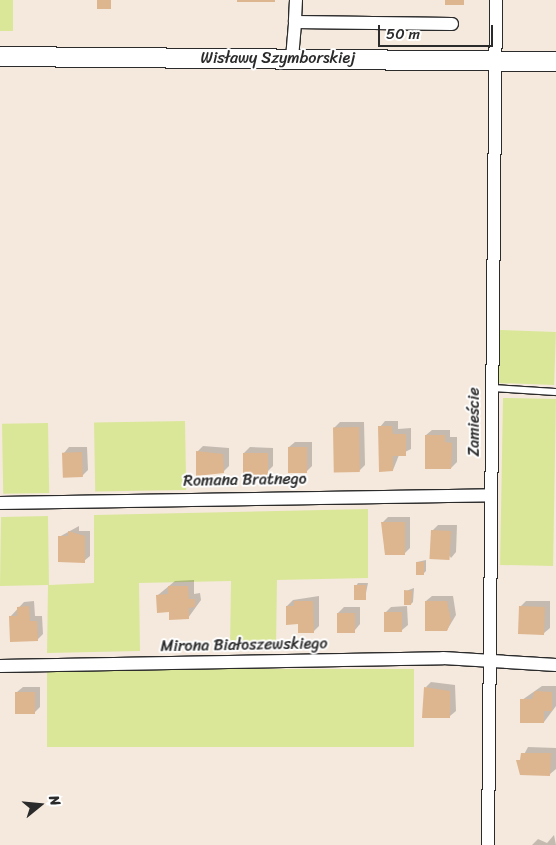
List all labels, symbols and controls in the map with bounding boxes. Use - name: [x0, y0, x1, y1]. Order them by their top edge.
- scale bar: [381, 15, 496, 47]
- text: 50 m: [386, 21, 420, 47]
- street label: Wisławy Szymborskiej: [201, 48, 355, 68]
- street label: Zamieście: [464, 387, 484, 457]
- street label: Romana Bratnego: [183, 469, 307, 491]
- street label: Mirona Białoszewskiego: [160, 634, 328, 656]
- north arrow: [15, 780, 65, 830]
- text: N: [41, 792, 68, 809]

